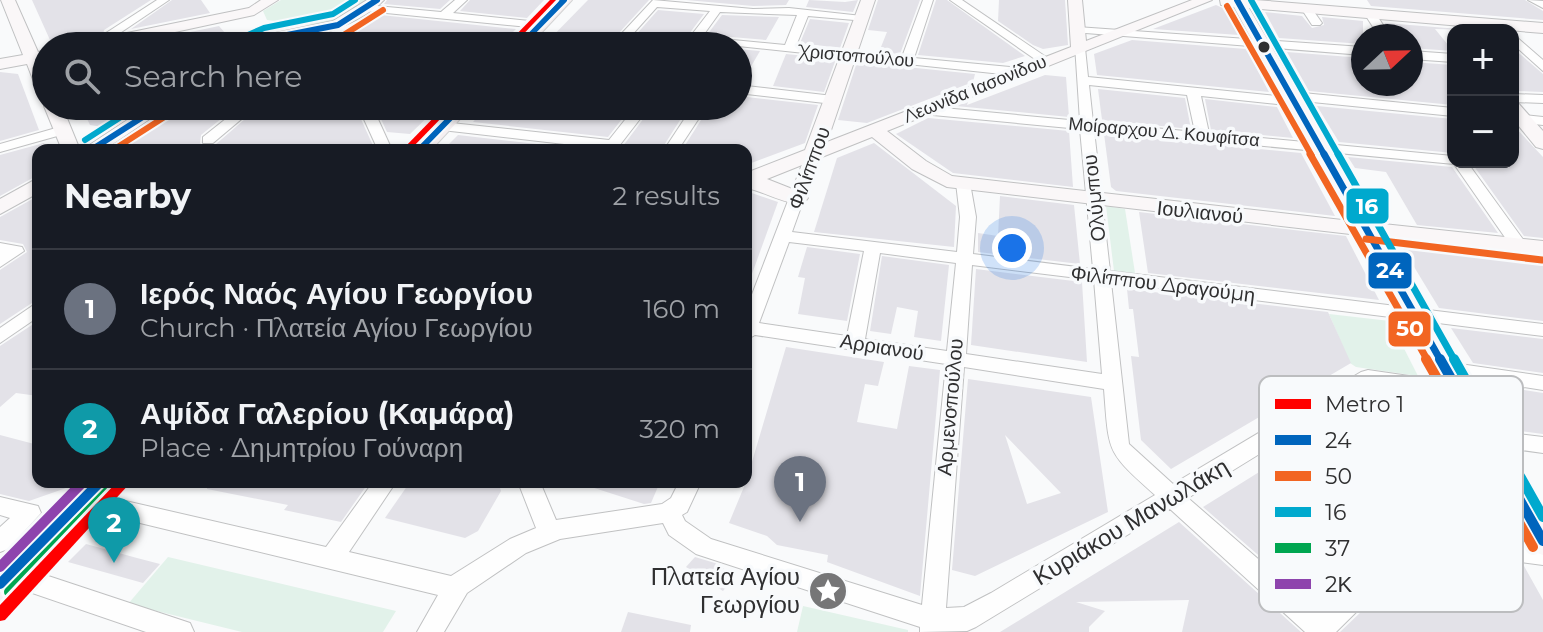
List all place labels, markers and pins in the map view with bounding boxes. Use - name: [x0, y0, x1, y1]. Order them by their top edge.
- unlabelled marker: [1256, 39, 1272, 55]
- pin: 1: [774, 456, 826, 522]
- pin: 2: [88, 497, 140, 563]
- place label: Πλατεία Αγίου Γεωργίου: [651, 562, 800, 619]
- place icon: Πλατεία Αγίου Γεωργίου: [807, 570, 849, 612]

